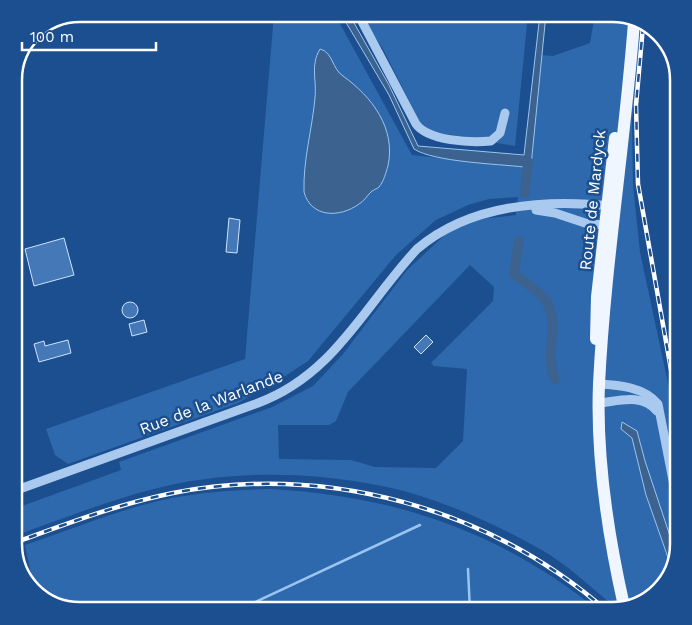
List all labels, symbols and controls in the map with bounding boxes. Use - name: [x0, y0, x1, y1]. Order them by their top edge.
- scale bar: [22, 20, 156, 52]
- text: 100 m: [30, 28, 74, 46]
- street label: Route de Mardyck: [576, 129, 609, 271]
- street label: Rue de la Warlande: [137, 366, 285, 439]

